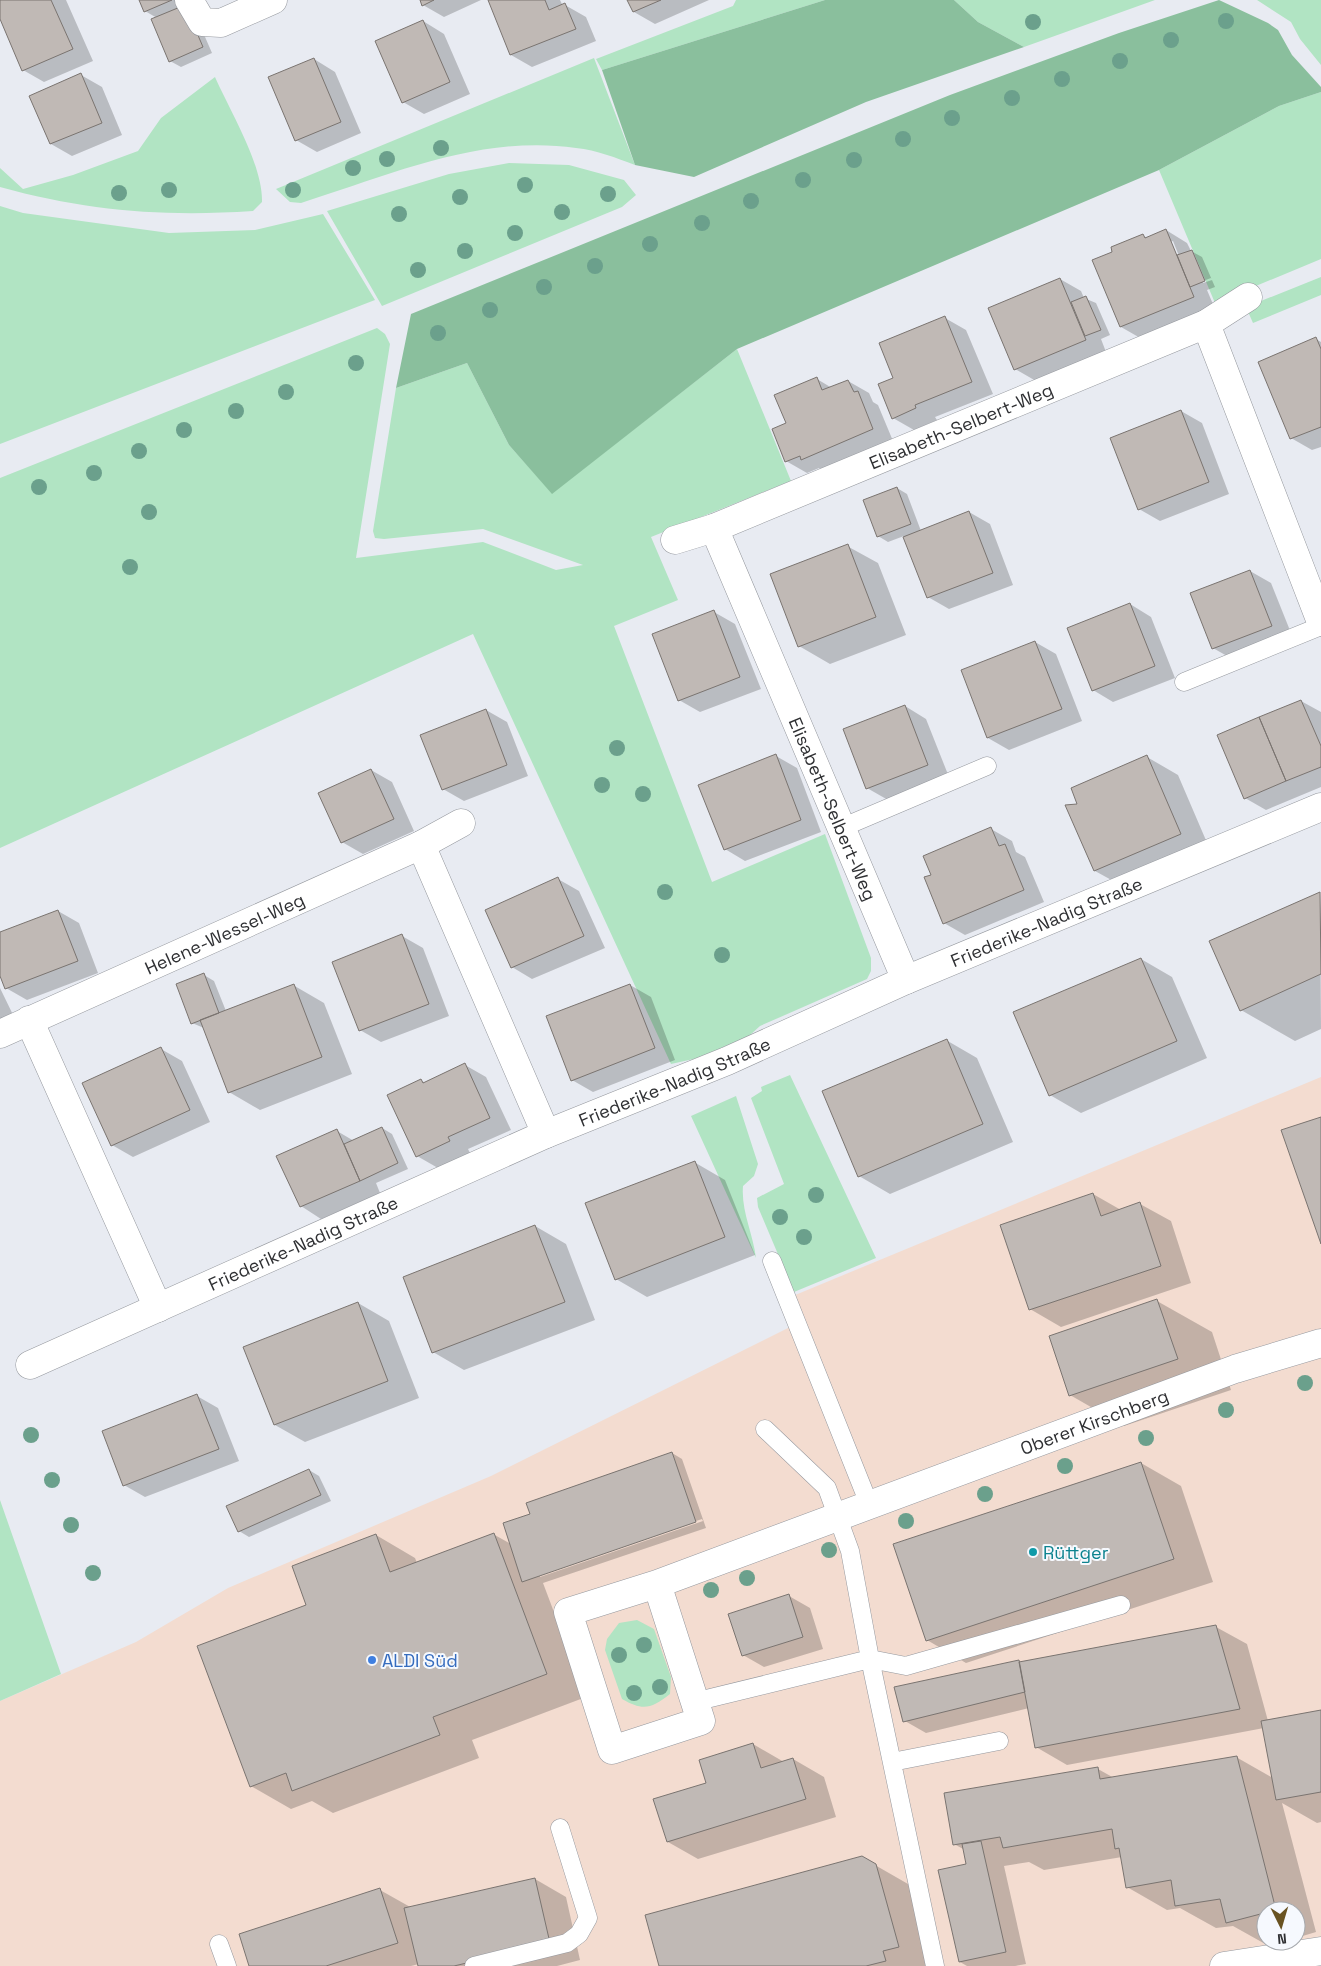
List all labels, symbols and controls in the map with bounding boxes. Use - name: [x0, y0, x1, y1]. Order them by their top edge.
- street label: Elisabeth-Selbert-Weg: [865, 377, 1056, 474]
- street label: Elisabeth-Selbert-Weg: [784, 714, 882, 904]
- street label: Friederike-Nadig Straße: [947, 871, 1146, 972]
- street label: Helene-Wessel-Weg: [141, 887, 308, 979]
- street label: Friederike-Nadig Straße: [575, 1031, 774, 1131]
- street label: Friederike-Nadig Straße: [204, 1190, 401, 1295]
- street label: Oberer Kirschberg: [1017, 1383, 1171, 1459]
- place label: Rüttger: [1043, 1541, 1109, 1564]
- marker: Rüttger: [1027, 1546, 1039, 1558]
- place label: ALDI Süd: [382, 1649, 458, 1672]
- marker: ALDI Süd: [366, 1654, 378, 1666]
- north arrow: [1256, 1901, 1306, 1951]
- text: N: [1277, 1930, 1288, 1948]

